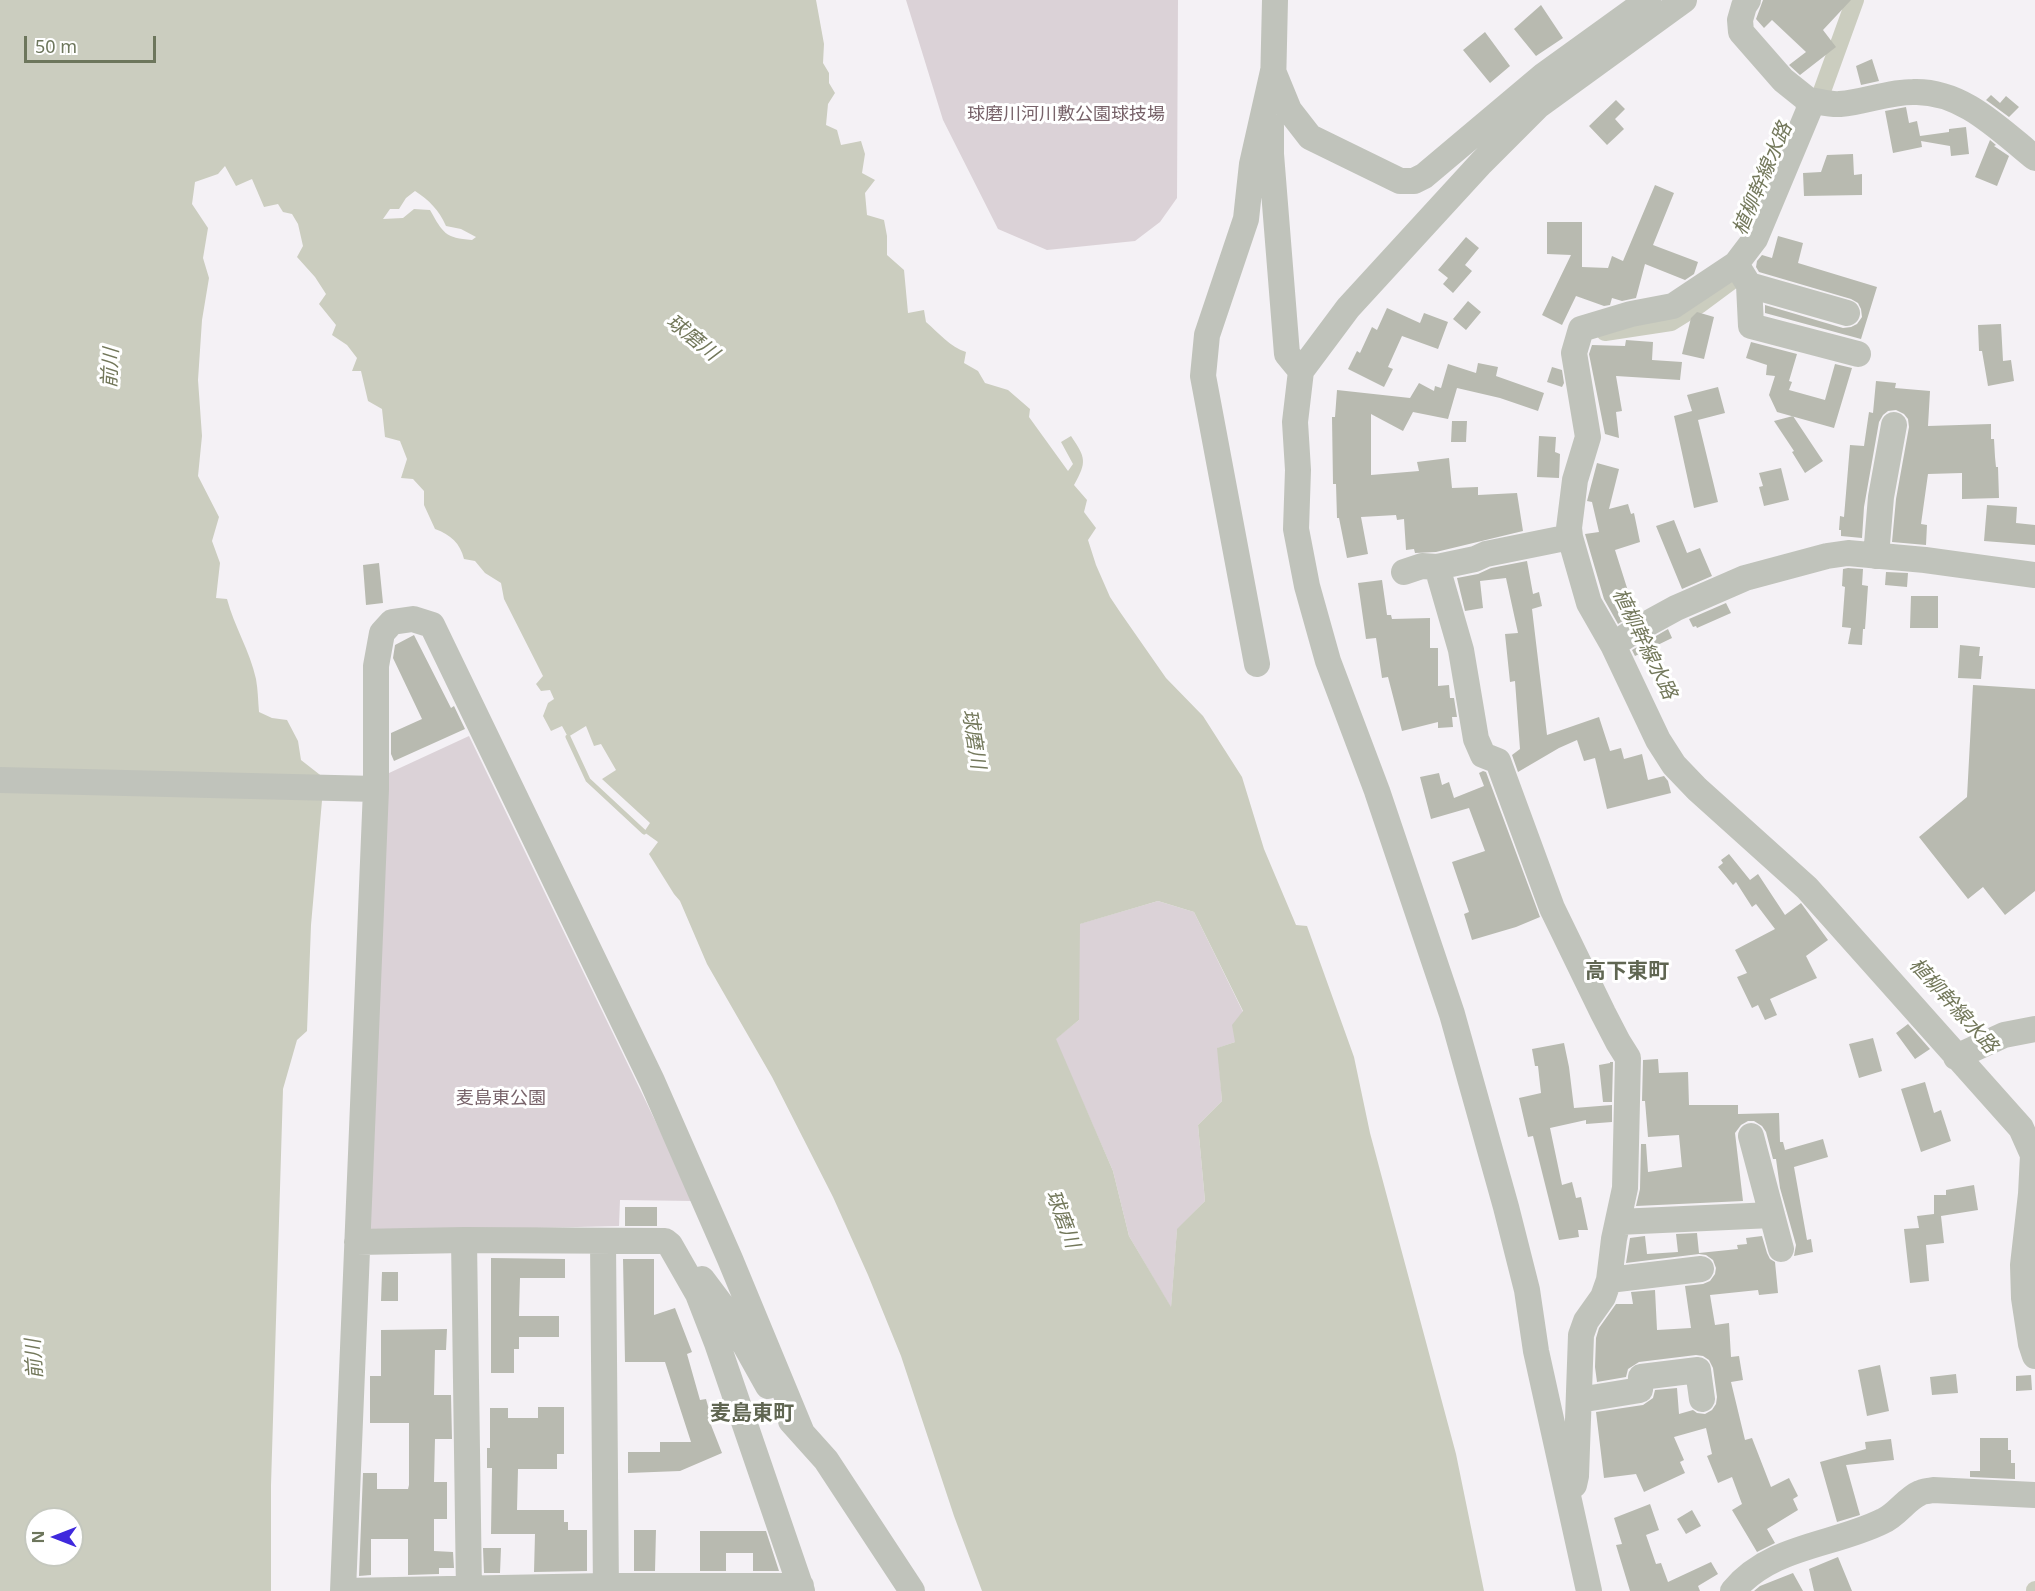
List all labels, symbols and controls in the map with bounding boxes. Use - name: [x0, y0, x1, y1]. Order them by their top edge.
- scale bar: [27, 24, 159, 62]
- text: 50 m: [35, 34, 77, 58]
- park label: 球磨川河川敷公園球技場: [967, 104, 1165, 126]
- water label: 植柳幹線水路: [1729, 119, 1797, 239]
- water label: 球磨川: [661, 310, 723, 366]
- water label: 前川: [98, 347, 124, 389]
- water label: 植柳幹線水路: [1607, 585, 1681, 703]
- water label: 球磨川: [956, 707, 990, 771]
- water label: 植柳幹線水路: [1904, 953, 2002, 1059]
- district label: 高下東町: [1585, 959, 1669, 985]
- park label: 麦島東公園: [456, 1088, 546, 1110]
- water label: 球磨川: [1040, 1187, 1084, 1251]
- water label: 前川: [22, 1338, 48, 1380]
- district label: 麦島東町: [710, 1401, 794, 1427]
- north arrow: [24, 1507, 84, 1567]
- text: N: [27, 1531, 49, 1544]

